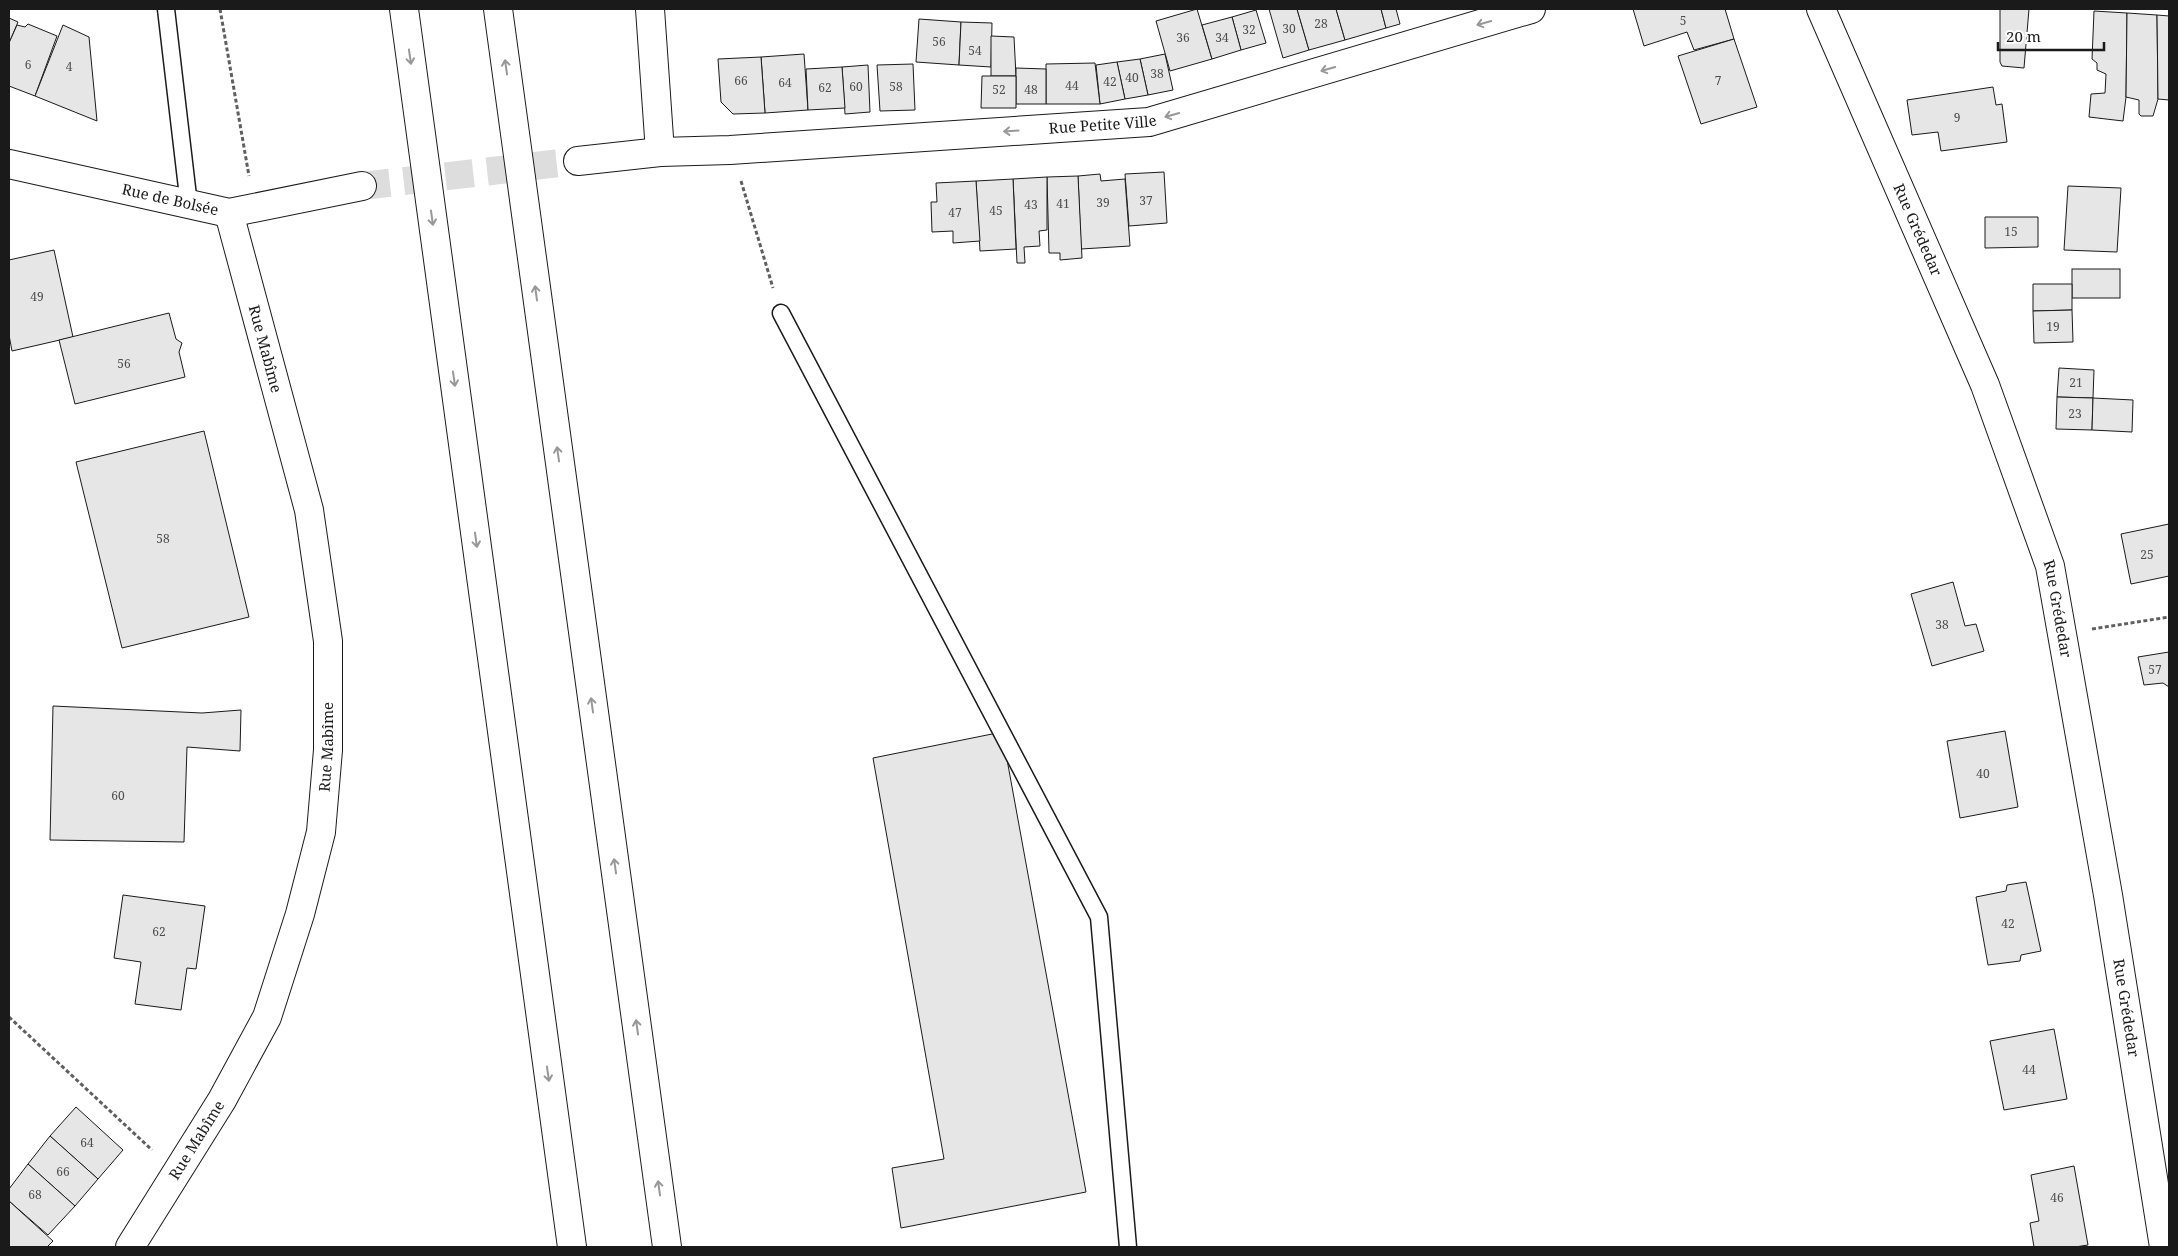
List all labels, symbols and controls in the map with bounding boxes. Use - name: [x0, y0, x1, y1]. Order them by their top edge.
- house number: 5: [1680, 12, 1686, 29]
- house number: 28: [1314, 15, 1328, 32]
- one-way arrow: [1476, 18, 1492, 28]
- house number: 30: [1282, 20, 1296, 37]
- scale bar: [1998, 20, 2104, 52]
- house number: 32: [1242, 21, 1256, 38]
- text: 20 m: [2006, 26, 2041, 46]
- house number: 36: [1176, 29, 1190, 46]
- house number: 34: [1215, 29, 1229, 46]
- house number: 56: [932, 33, 946, 50]
- house number: 54: [968, 42, 982, 59]
- one-way arrow: [405, 49, 415, 65]
- house number: 6: [25, 56, 32, 73]
- house number: 4: [66, 58, 73, 75]
- one-way arrow: [500, 59, 510, 75]
- one-way arrow: [1320, 64, 1336, 74]
- house number: 38: [1150, 65, 1164, 82]
- house number: 40: [1125, 69, 1139, 86]
- house number: 66: [734, 72, 748, 89]
- house number: 7: [1715, 72, 1722, 89]
- house number: 42: [1103, 73, 1117, 90]
- house number: 64: [778, 74, 792, 91]
- house number: 44: [1065, 77, 1079, 94]
- house number: 60: [849, 78, 863, 95]
- house number: 58: [889, 78, 903, 95]
- house number: 62: [818, 79, 832, 96]
- house number: 52: [992, 81, 1006, 98]
- house number: 48: [1024, 81, 1038, 98]
- street label: Rue Petite Ville: [1048, 109, 1159, 138]
- house number: 9: [1954, 109, 1960, 126]
- one-way arrow: [1165, 110, 1181, 120]
- one-way arrow: [1003, 126, 1019, 135]
- street label: Rue de Bolsée: [120, 178, 220, 219]
- street label: Rue Grédedar: [1889, 180, 1947, 279]
- house number: 37: [1139, 192, 1153, 209]
- house number: 39: [1096, 194, 1110, 211]
- house number: 41: [1056, 195, 1070, 212]
- house number: 43: [1024, 196, 1038, 213]
- house number: 45: [989, 202, 1003, 219]
- house number: 47: [948, 204, 962, 221]
- one-way arrow: [427, 210, 437, 226]
- house number: 15: [2004, 223, 2018, 240]
- one-way arrow: [531, 285, 541, 301]
- house number: 49: [30, 288, 44, 305]
- street label: Rue Mabîme: [245, 303, 287, 395]
- house number: 19: [2046, 318, 2060, 335]
- house number: 56: [117, 355, 131, 372]
- one-way arrow: [449, 371, 459, 387]
- house number: 21: [2069, 374, 2083, 391]
- house number: 23: [2068, 405, 2082, 422]
- one-way arrow: [553, 446, 563, 462]
- house number: 58: [156, 530, 170, 547]
- one-way arrow: [471, 532, 481, 548]
- house number: 25: [2140, 546, 2154, 563]
- street label: Rue Grédedar: [2039, 557, 2077, 659]
- house number: 38: [1935, 616, 1949, 633]
- house number: 57: [2148, 661, 2162, 678]
- one-way arrow: [587, 698, 597, 714]
- street label: Rue Mabîme: [313, 702, 337, 793]
- house number: 40: [1976, 765, 1990, 782]
- house number: 60: [111, 787, 125, 804]
- one-way arrow: [609, 859, 619, 875]
- house number: 42: [2001, 915, 2015, 932]
- house number: 62: [152, 923, 166, 940]
- street label: Rue Grédedar: [2109, 957, 2145, 1058]
- one-way arrow: [631, 1020, 641, 1036]
- house number: 44: [2022, 1061, 2036, 1078]
- one-way arrow: [543, 1065, 553, 1081]
- street label: Rue Mabîme: [164, 1096, 228, 1183]
- house number: 64: [80, 1134, 94, 1151]
- house number: 66: [56, 1163, 70, 1180]
- one-way arrow: [653, 1181, 663, 1197]
- house number: 68: [28, 1186, 42, 1203]
- house number: 46: [2050, 1189, 2064, 1206]

